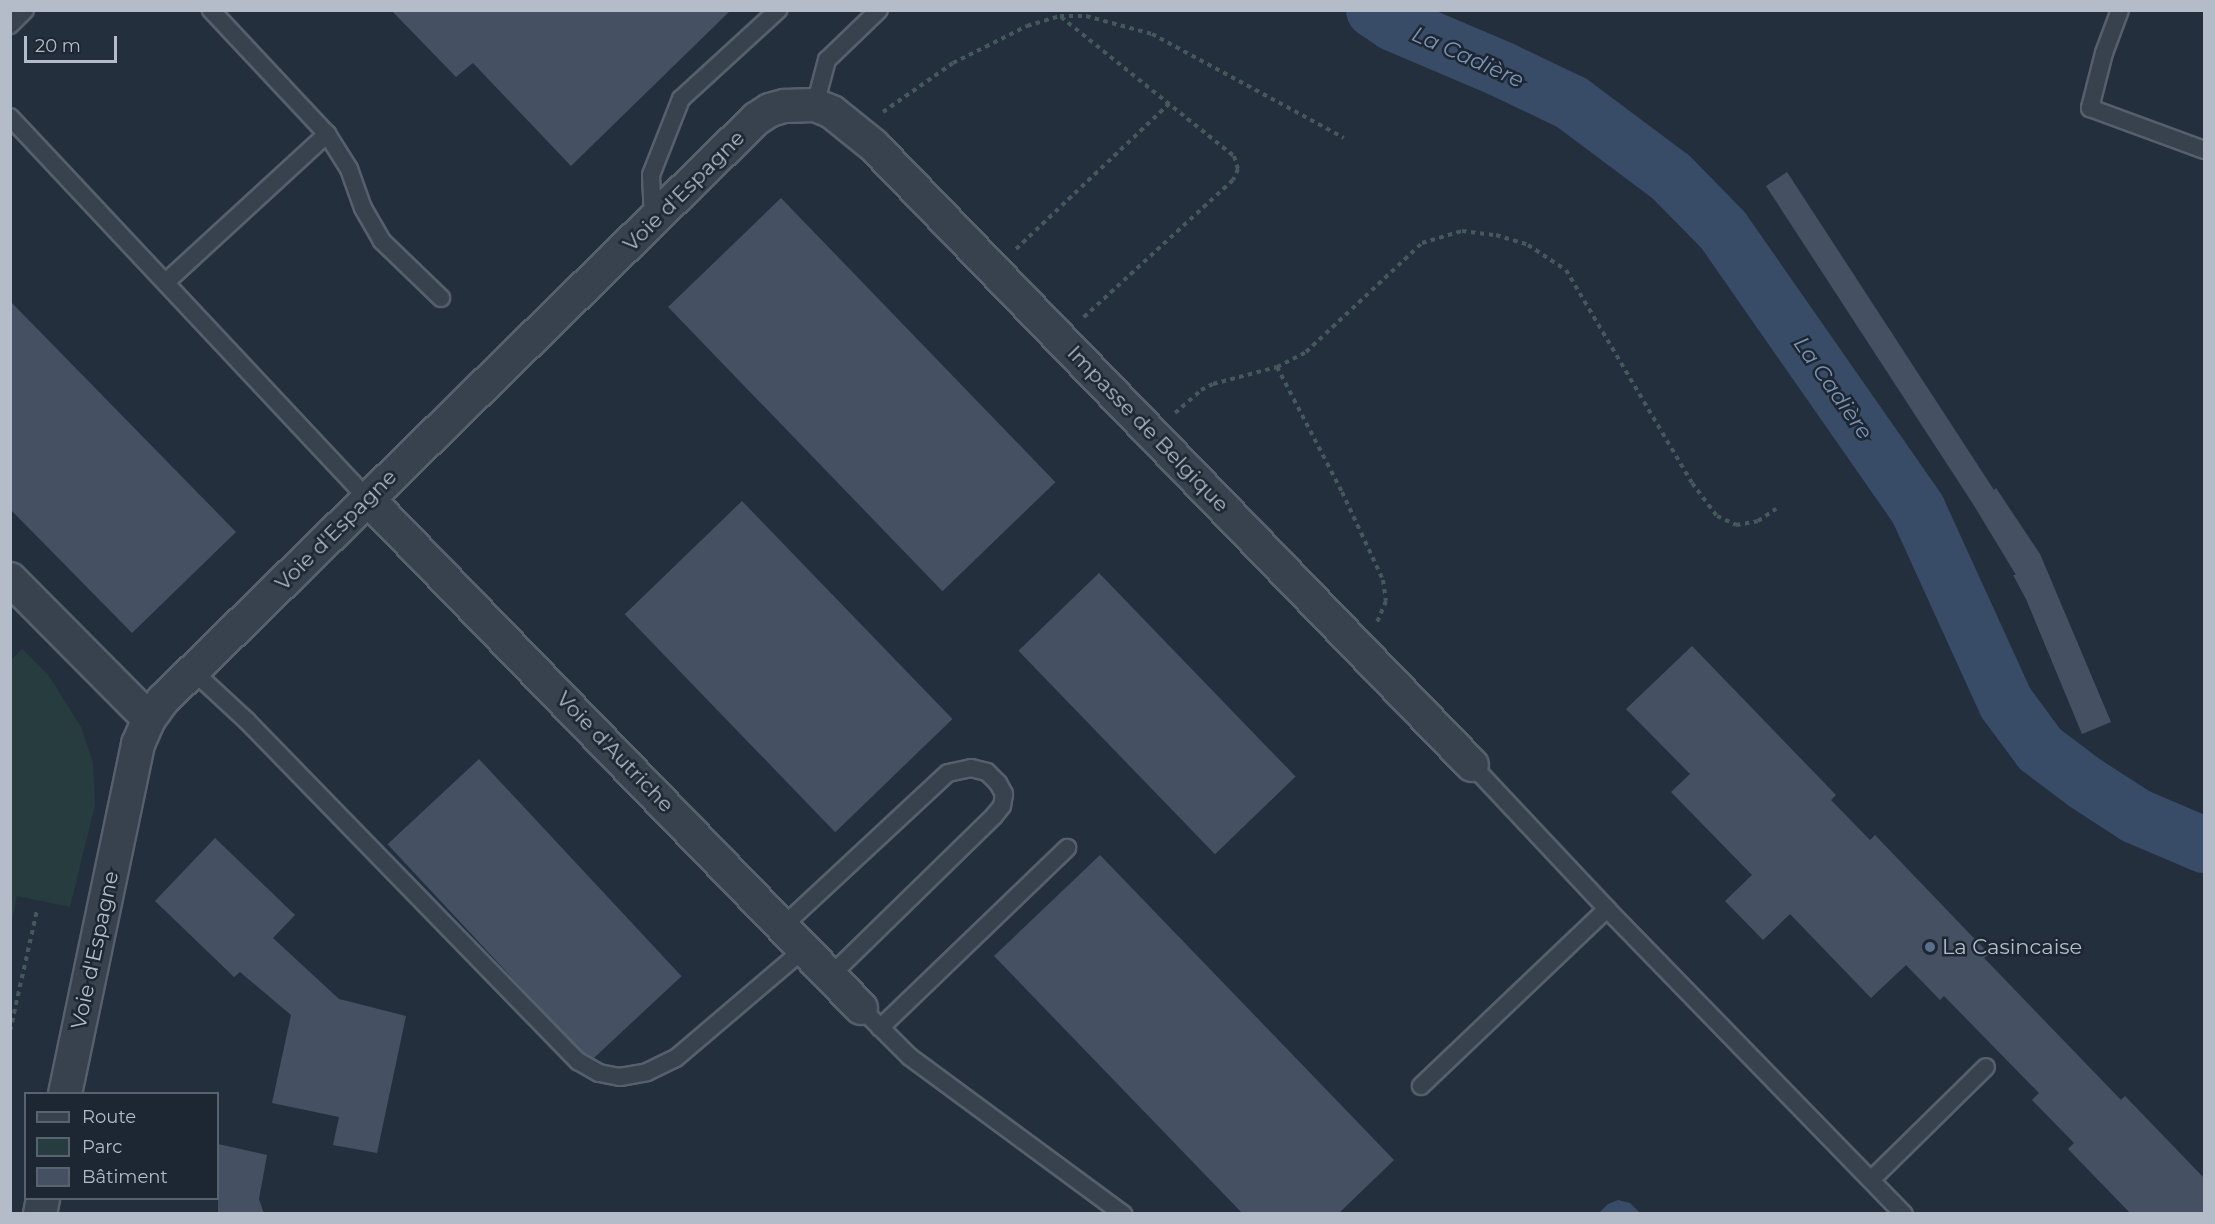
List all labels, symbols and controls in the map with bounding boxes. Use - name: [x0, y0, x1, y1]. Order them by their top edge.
- water label: La Cadière: [1408, 21, 1528, 93]
- scale bar: [27, 24, 120, 62]
- text: 20 m: [35, 35, 81, 57]
- street label: Voie d'Espagne: [618, 125, 750, 257]
- water label: La Cadière: [1788, 331, 1878, 445]
- street label: Impasse de Belgique: [1062, 341, 1234, 517]
- street label: Voie d'Espagne: [270, 464, 402, 596]
- street label: Voie d'Autriche: [551, 686, 679, 818]
- street label: Voie d'Espagne: [66, 869, 124, 1031]
- place label: La Casincaise: [1942, 934, 2082, 960]
- marker: La Casincaise: [1923, 940, 1937, 954]
- legend: [24, 1092, 219, 1200]
- text: Route: [82, 1106, 136, 1128]
- text: Parc: [82, 1136, 122, 1158]
- text: Bâtiment: [82, 1166, 168, 1188]

